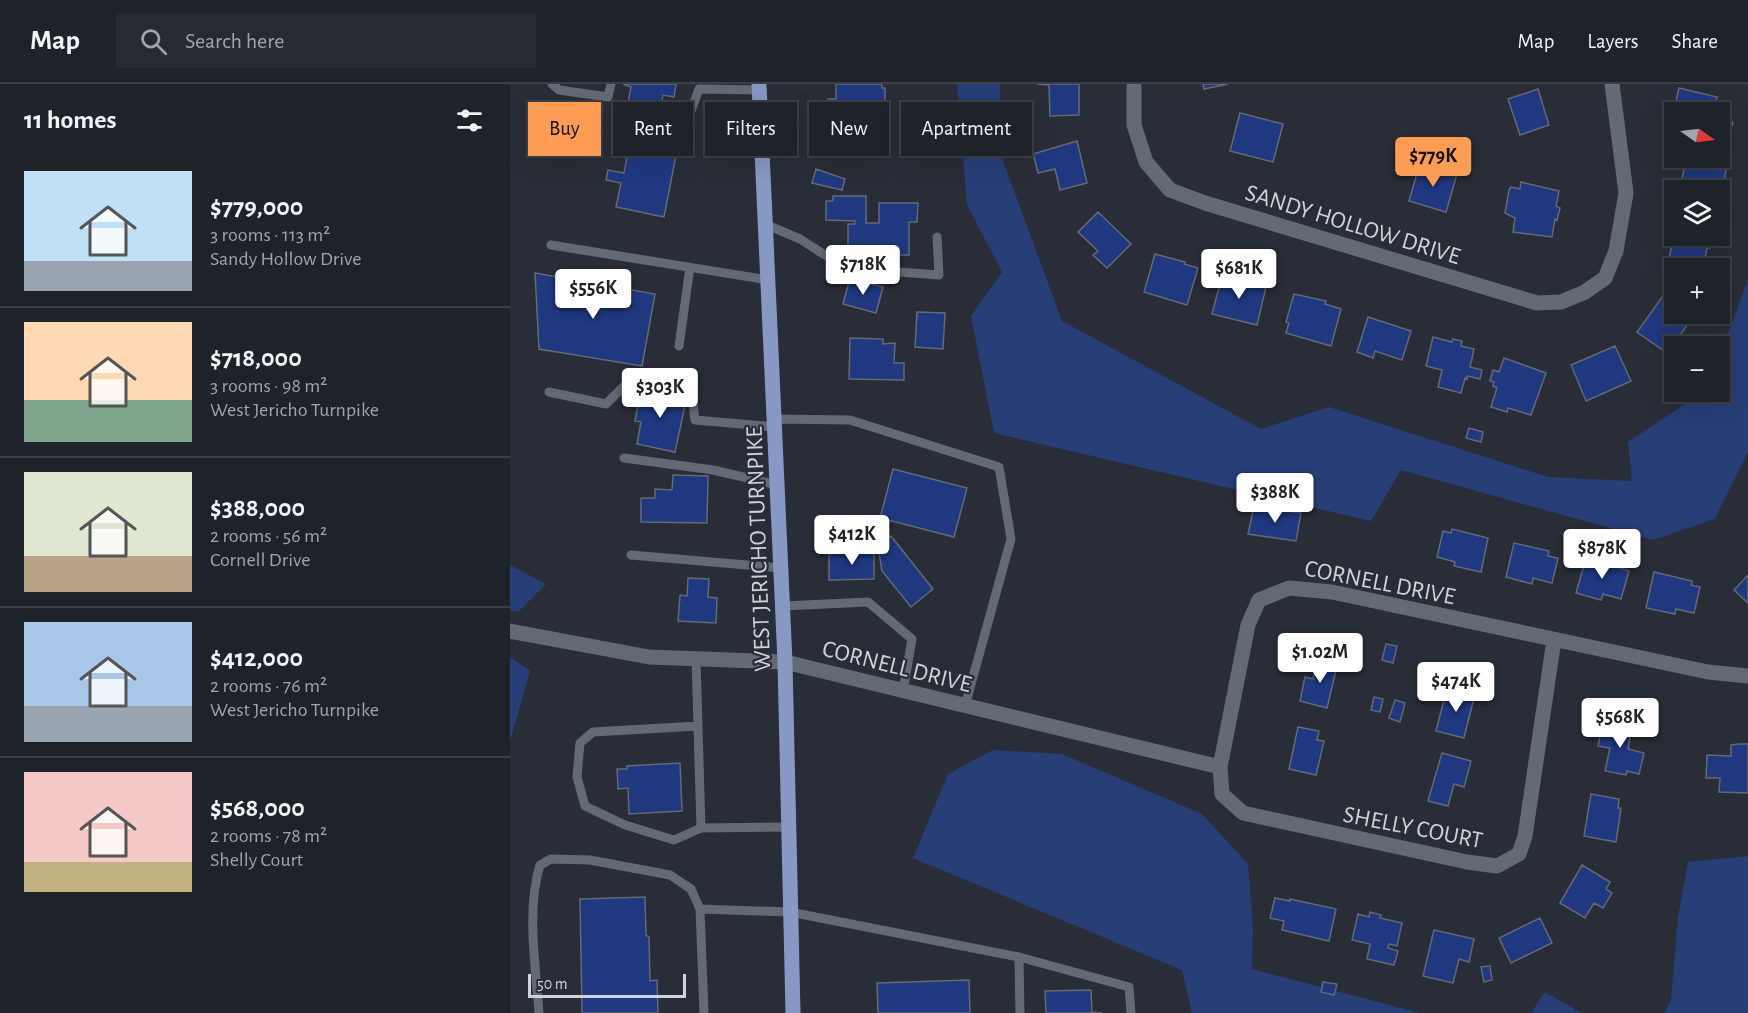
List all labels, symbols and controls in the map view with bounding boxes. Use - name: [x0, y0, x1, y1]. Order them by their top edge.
- search box: [116, 14, 536, 68]
- icon: search: [137, 25, 170, 58]
- text: Map: [30, 27, 80, 55]
- text: Search here: [185, 30, 284, 52]
- text: Map: [1518, 31, 1554, 52]
- text: Layers: [1587, 31, 1638, 52]
- text: Share: [1671, 31, 1718, 52]
- chip: Buy: [528, 102, 601, 156]
- chip: Rent: [613, 102, 693, 156]
- chip: Filters: [705, 102, 797, 156]
- chip: New: [809, 102, 889, 156]
- chip: Apartment: [901, 102, 1032, 156]
- north arrow: [1664, 102, 1730, 168]
- map controls: [1664, 102, 1730, 402]
- icon: filters: [453, 104, 486, 137]
- text: 11 homes: [24, 107, 116, 133]
- pin: $779K: [1391, 137, 1475, 188]
- text: $779K: [1409, 146, 1457, 166]
- button: layers: [1664, 180, 1730, 246]
- street label: SANDY HOLLOW DRIVE: [1242, 181, 1463, 269]
- text: $779,000: [210, 194, 303, 220]
- icon: home: [72, 195, 144, 267]
- text: 3 rooms · 113 m²: [210, 225, 330, 245]
- pin: $718K: [821, 245, 905, 296]
- text: Sandy Hollow Drive: [210, 249, 361, 269]
- pin: $681K: [1197, 249, 1281, 300]
- text: $718K: [840, 254, 886, 274]
- text: $681K: [1215, 258, 1263, 278]
- button: +: [1664, 258, 1730, 324]
- pin: $556K: [551, 269, 635, 320]
- text: $556K: [569, 278, 617, 298]
- button: −: [1664, 336, 1730, 402]
- text: $718,000: [210, 345, 302, 371]
- icon: home: [72, 346, 144, 418]
- pin: $303K: [618, 368, 702, 419]
- text: 3 rooms · 98 m²: [210, 376, 327, 396]
- text: $303K: [636, 377, 684, 397]
- text: West Jericho Turnpike: [210, 400, 379, 420]
- street label: WEST JERICHO TURNPIKE: [743, 425, 775, 672]
- pin: $388K: [1233, 473, 1317, 524]
- text: $388K: [1250, 482, 1300, 502]
- text: $388,000: [210, 495, 305, 521]
- icon: home: [72, 496, 144, 568]
- pin: $412K: [810, 515, 894, 566]
- text: $412K: [828, 524, 876, 544]
- text: 2 rooms · 56 m²: [210, 526, 327, 546]
- pin: $878K: [1560, 529, 1644, 580]
- text: $878K: [1577, 538, 1627, 558]
- text: Cornell Drive: [210, 550, 310, 570]
- street label: CORNELL DRIVE: [1302, 557, 1458, 609]
- pin: $1.02M: [1271, 633, 1369, 684]
- street label: CORNELL DRIVE: [820, 637, 974, 697]
- text: $1.02M: [1292, 642, 1348, 662]
- text: $412,000: [210, 645, 303, 671]
- icon: home: [72, 646, 144, 718]
- pin: $474K: [1414, 662, 1498, 713]
- text: $474K: [1431, 671, 1481, 691]
- text: 2 rooms · 76 m²: [210, 676, 327, 696]
- pin: $568K: [1578, 698, 1662, 749]
- text: West Jericho Turnpike: [210, 700, 379, 720]
- text: $568K: [1596, 707, 1644, 727]
- text: $568,000: [210, 795, 305, 821]
- icon: home: [72, 796, 144, 868]
- street label: SHELLY COURT: [1341, 803, 1485, 853]
- text: 2 rooms · 78 m²: [210, 826, 327, 846]
- text: Shelly Court: [210, 850, 303, 870]
- scale bar: [528, 971, 686, 998]
- text: 50 m: [537, 976, 568, 992]

